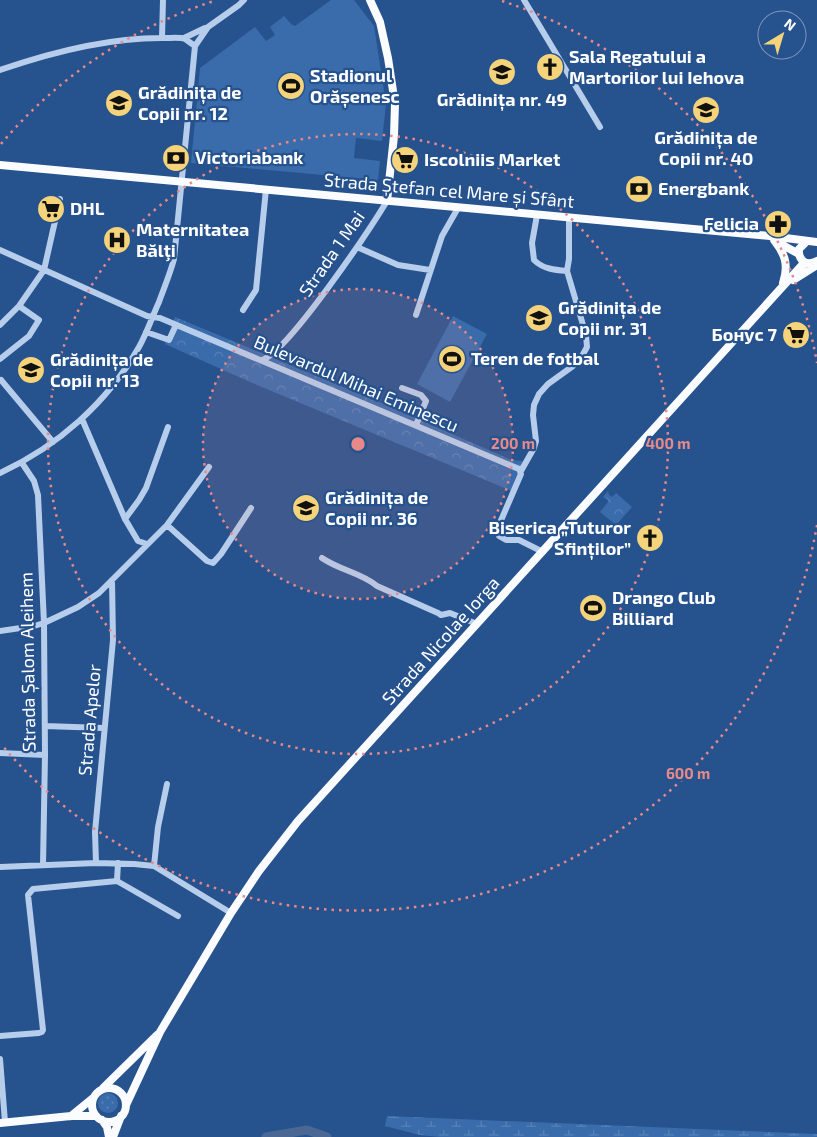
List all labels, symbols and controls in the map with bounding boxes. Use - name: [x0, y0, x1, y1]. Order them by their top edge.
- north arrow: [757, 10, 807, 60]
- text: N: [781, 15, 800, 34]
- place label: Sala Regatului a Martorilor lui Iehova: [569, 45, 744, 88]
- church icon: Sala Regatului a Martorilor lui Iehova: [535, 52, 565, 82]
- school or university icon: Grădinița nr. 49: [487, 57, 517, 87]
- place label: Stadionul Orășenesc: [310, 64, 400, 109]
- sports icon: Stadionul Orășenesc: [276, 71, 306, 101]
- place label: Grădinița de Copii nr. 12: [138, 81, 241, 124]
- school or university icon: Grădinița de Copii nr. 12: [104, 88, 134, 118]
- place label: Grădinița nr. 49: [437, 88, 567, 112]
- school or university icon: Grădinița de Copii nr. 40: [691, 95, 721, 125]
- place label: Grădinița de Copii nr. 40: [654, 126, 758, 169]
- bank icon: Victoriabank: [161, 143, 191, 173]
- supermarket icon: Iscolniis Market: [390, 145, 420, 175]
- place label: Victoriabank: [195, 146, 303, 168]
- place label: Iscolniis Market: [424, 148, 561, 170]
- street label: Strada Ștefan cel Mare și Sfânt: [323, 168, 575, 213]
- bank icon: Energbank: [624, 174, 654, 204]
- place label: Energbank: [658, 177, 749, 199]
- supermarket icon: DHL: [36, 194, 66, 224]
- place label: DHL: [70, 197, 105, 219]
- street label: Strada 1 Mai: [294, 206, 369, 300]
- pharmacy icon: Felicia: [763, 209, 793, 239]
- place label: Felicia: [704, 212, 759, 234]
- place label: Maternitatea Bălţi: [136, 218, 249, 262]
- hospital icon: Maternitatea Bălţi: [102, 225, 132, 255]
- place label: Grădinița de Copii nr. 31: [558, 296, 661, 339]
- school or university icon: Grădinița de Copii nr. 31: [524, 303, 554, 333]
- supermarket icon: Бонус 7: [781, 320, 811, 350]
- place label: Бонус 7: [712, 323, 777, 345]
- street label: Bulevardul Mihai Eminescu: [251, 330, 462, 436]
- sports icon: Teren de fotbal: [437, 344, 467, 374]
- place label: Teren de fotbal: [471, 347, 599, 369]
- place label: Grădinița de Copii nr. 13: [50, 348, 153, 391]
- school or university icon: Grădinița de Copii nr. 13: [16, 355, 46, 385]
- text: 200 m: [491, 434, 535, 452]
- text: 400 m: [646, 434, 690, 452]
- centre of rings: [349, 435, 367, 453]
- place label: Grădinița de Copii nr. 36: [325, 486, 428, 529]
- school or university icon: Grădinița de Copii nr. 36: [291, 493, 321, 523]
- place label: Biserica „Tuturor Sfinților”: [489, 516, 631, 561]
- church icon: Biserica „Tuturor Sfinților”: [635, 523, 665, 553]
- street label: Strada Șalom Aleihem: [14, 572, 41, 752]
- street label: Strada Nicolae Iorga: [377, 572, 504, 709]
- place label: Drango Club Billiard: [612, 586, 716, 629]
- sports icon: Drango Club Billiard: [578, 593, 608, 623]
- street label: Strada Apelor: [73, 663, 105, 777]
- text: 600 m: [666, 764, 710, 782]

